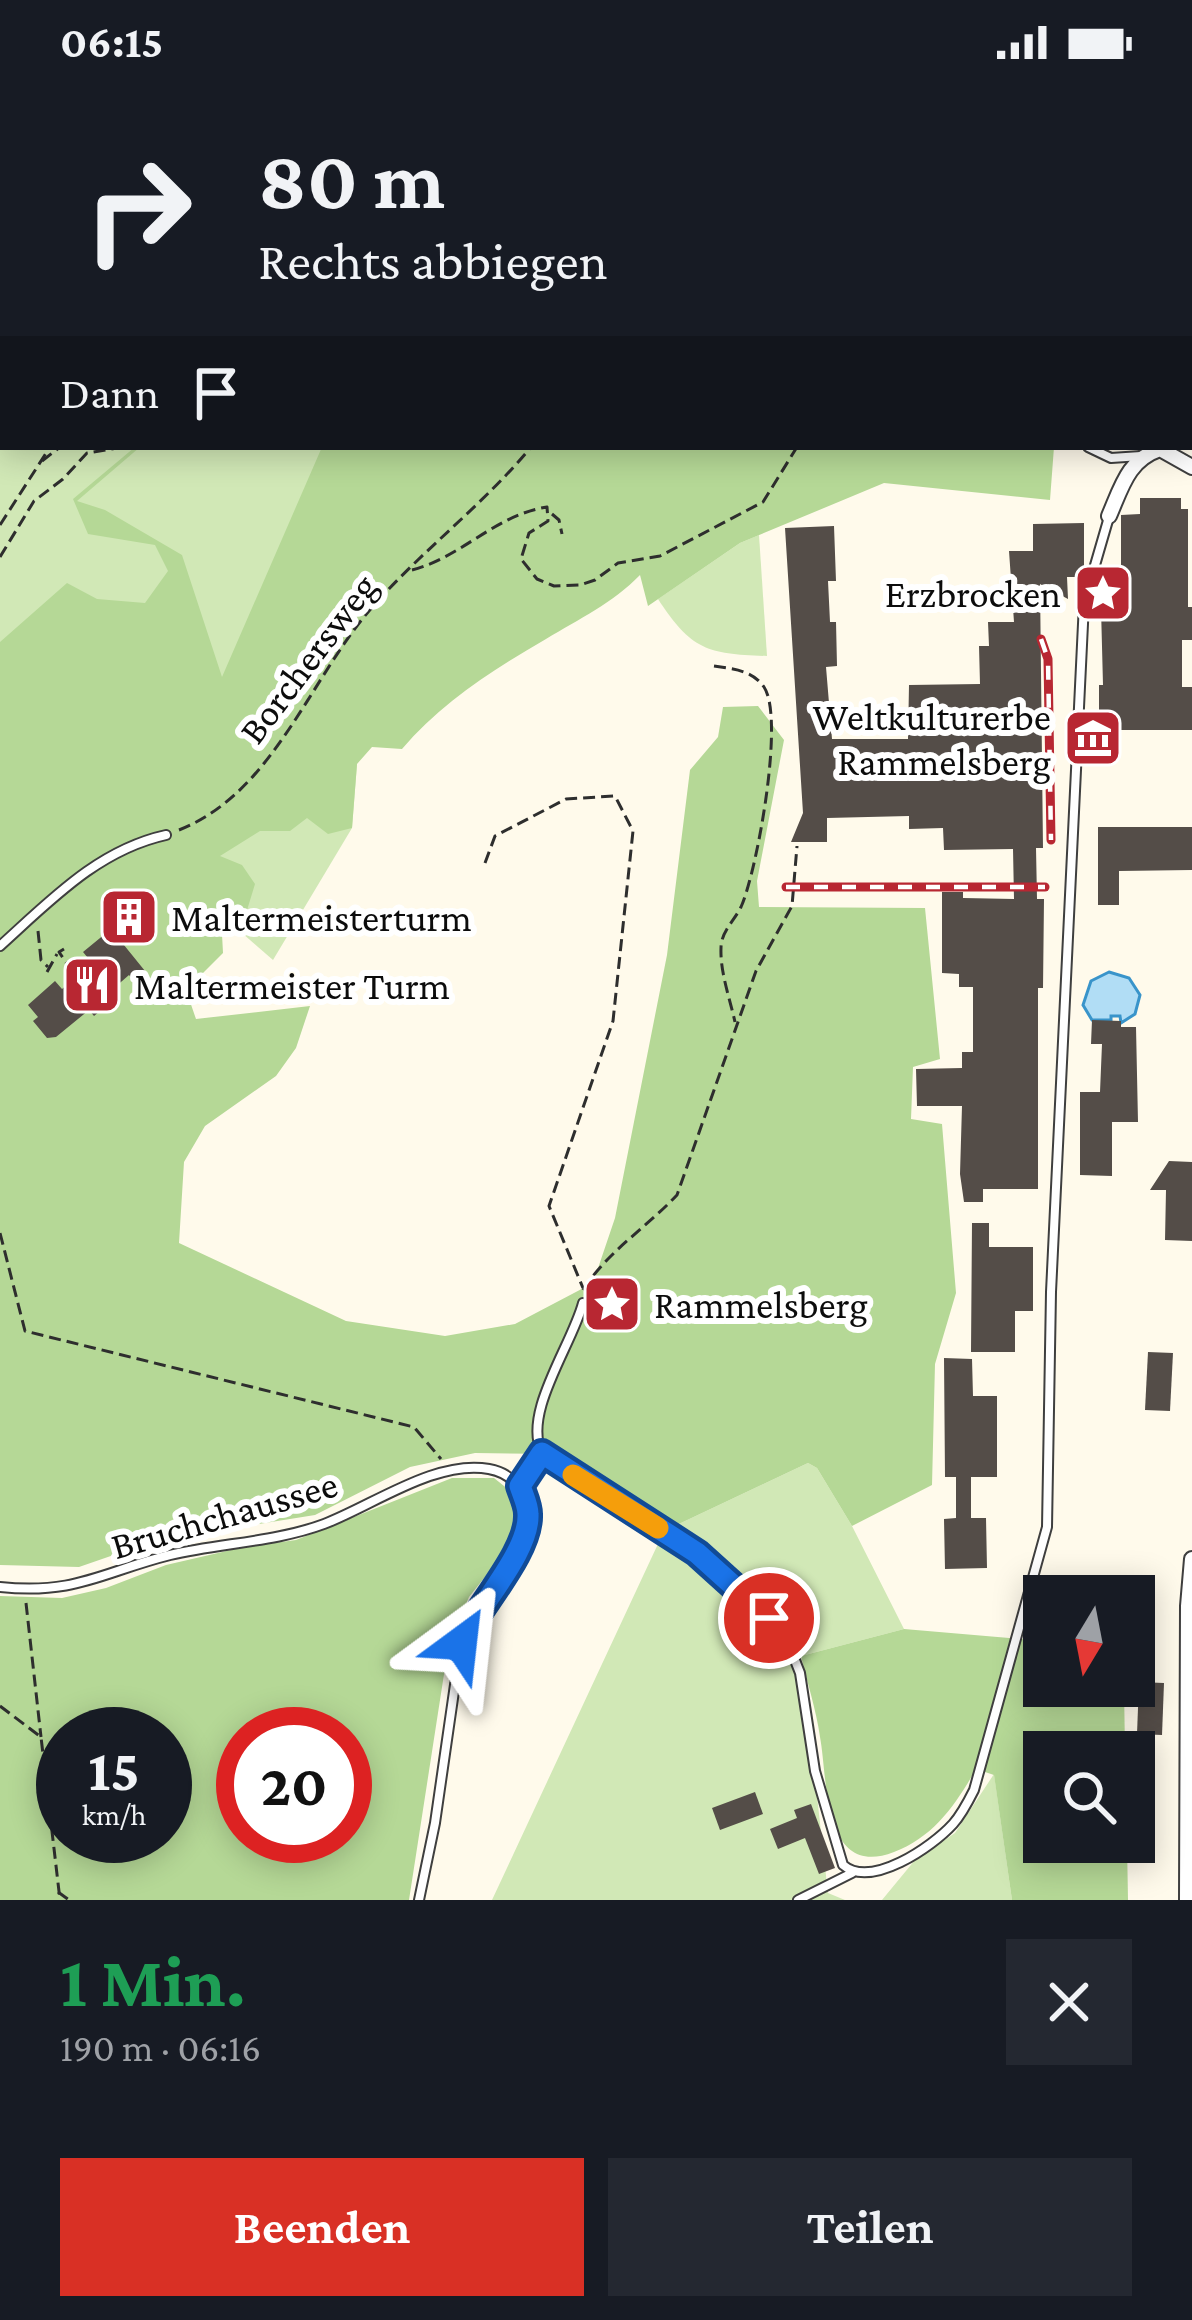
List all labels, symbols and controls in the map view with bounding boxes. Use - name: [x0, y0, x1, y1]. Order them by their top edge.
- text: 06:15: [60, 17, 163, 67]
- icon: right: [60, 132, 216, 288]
- text: 80 m: [258, 133, 445, 226]
- text: Rechts abbiegen: [258, 231, 608, 291]
- icon: arrive: [183, 360, 249, 426]
- text: Dann: [60, 368, 159, 418]
- place icon: Erzbrocken: [1072, 562, 1134, 624]
- street label: Borchersweg: [230, 565, 386, 752]
- place label: Erzbrocken: [885, 572, 1061, 615]
- place label: Weltkulturerbe Rammelsberg: [813, 695, 1051, 784]
- museum icon: Weltkulturerbe Rammelsberg: [1062, 707, 1124, 769]
- building icon: Maltermeisterturm: [98, 886, 160, 948]
- place label: Maltermeisterturm: [171, 896, 472, 939]
- restaurant icon: Maltermeister Turm: [61, 954, 123, 1016]
- place label: Maltermeister Turm: [134, 964, 450, 1007]
- place icon: Rammelsberg: [581, 1273, 643, 1335]
- place label: Rammelsberg: [654, 1283, 868, 1327]
- street label: Bruchchaussee: [106, 1462, 342, 1567]
- pin: [718, 1567, 820, 1669]
- north arrow: [1023, 1575, 1155, 1707]
- map controls: [1023, 1575, 1155, 1863]
- position arrow: [398, 1580, 524, 1706]
- icon: arrive: [736, 1585, 802, 1651]
- speed limit sign: 20: [216, 1707, 372, 1863]
- button: search: [1023, 1731, 1155, 1863]
- text: 15: [88, 1736, 140, 1803]
- text: km/h: [82, 1798, 146, 1831]
- button: close: [1006, 1939, 1132, 2065]
- text: 1 Min.: [60, 1941, 246, 2021]
- text: 190 m · 06:16: [60, 2026, 261, 2069]
- button: Beenden: [60, 2158, 584, 2296]
- button: Teilen: [608, 2158, 1132, 2296]

